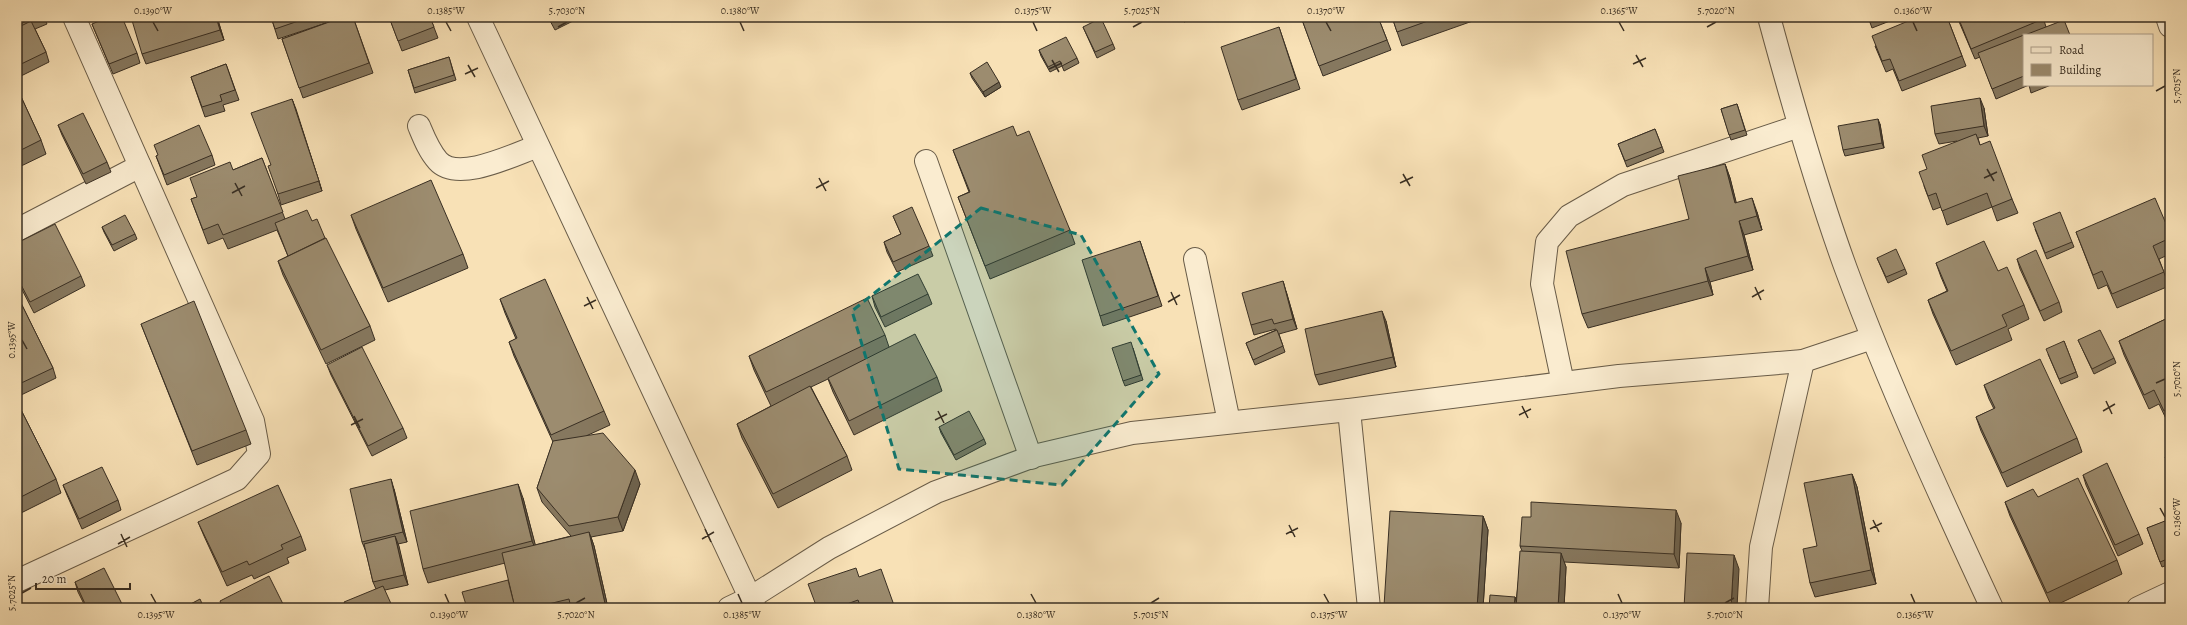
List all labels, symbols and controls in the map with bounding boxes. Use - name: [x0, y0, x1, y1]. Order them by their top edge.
- text: 0.1390°W: [134, 4, 173, 17]
- text: 0.1385°W: [427, 4, 465, 17]
- text: 5.7030°N: [549, 4, 585, 17]
- text: 0.1380°W: [721, 4, 760, 17]
- text: 0.1375°W: [1015, 4, 1052, 17]
- text: 5.7025°N: [1124, 4, 1160, 17]
- text: 0.1370°W: [1307, 4, 1346, 17]
- text: 0.1365°W: [1600, 4, 1638, 17]
- text: 5.7020°N: [1697, 4, 1735, 17]
- text: 0.1360°W: [1894, 4, 1933, 17]
- legend: [2023, 34, 2153, 86]
- text: Road: [2059, 42, 2085, 58]
- text: Building: [2059, 62, 2101, 78]
- text: 5.7015°N: [2170, 69, 2183, 103]
- text: 0.1395°W: [5, 321, 18, 359]
- text: 5.7010°N: [2170, 361, 2183, 397]
- text: 0.1360°W: [2170, 497, 2183, 536]
- scale bar: [36, 565, 130, 591]
- text: 20 m: [42, 571, 66, 587]
- text: 5.7025°N: [5, 575, 18, 611]
- text: 0.1395°W: [137, 608, 175, 621]
- text: 0.1390°W: [430, 608, 469, 621]
- text: 5.7020°N: [557, 608, 595, 621]
- text: 0.1385°W: [723, 608, 761, 621]
- text: 0.1380°W: [1017, 608, 1056, 621]
- text: 5.7015°N: [1134, 608, 1168, 621]
- text: 0.1375°W: [1311, 608, 1348, 621]
- text: 0.1370°W: [1603, 608, 1642, 621]
- text: 5.7010°N: [1707, 608, 1743, 621]
- text: 0.1365°W: [1896, 608, 1934, 621]

